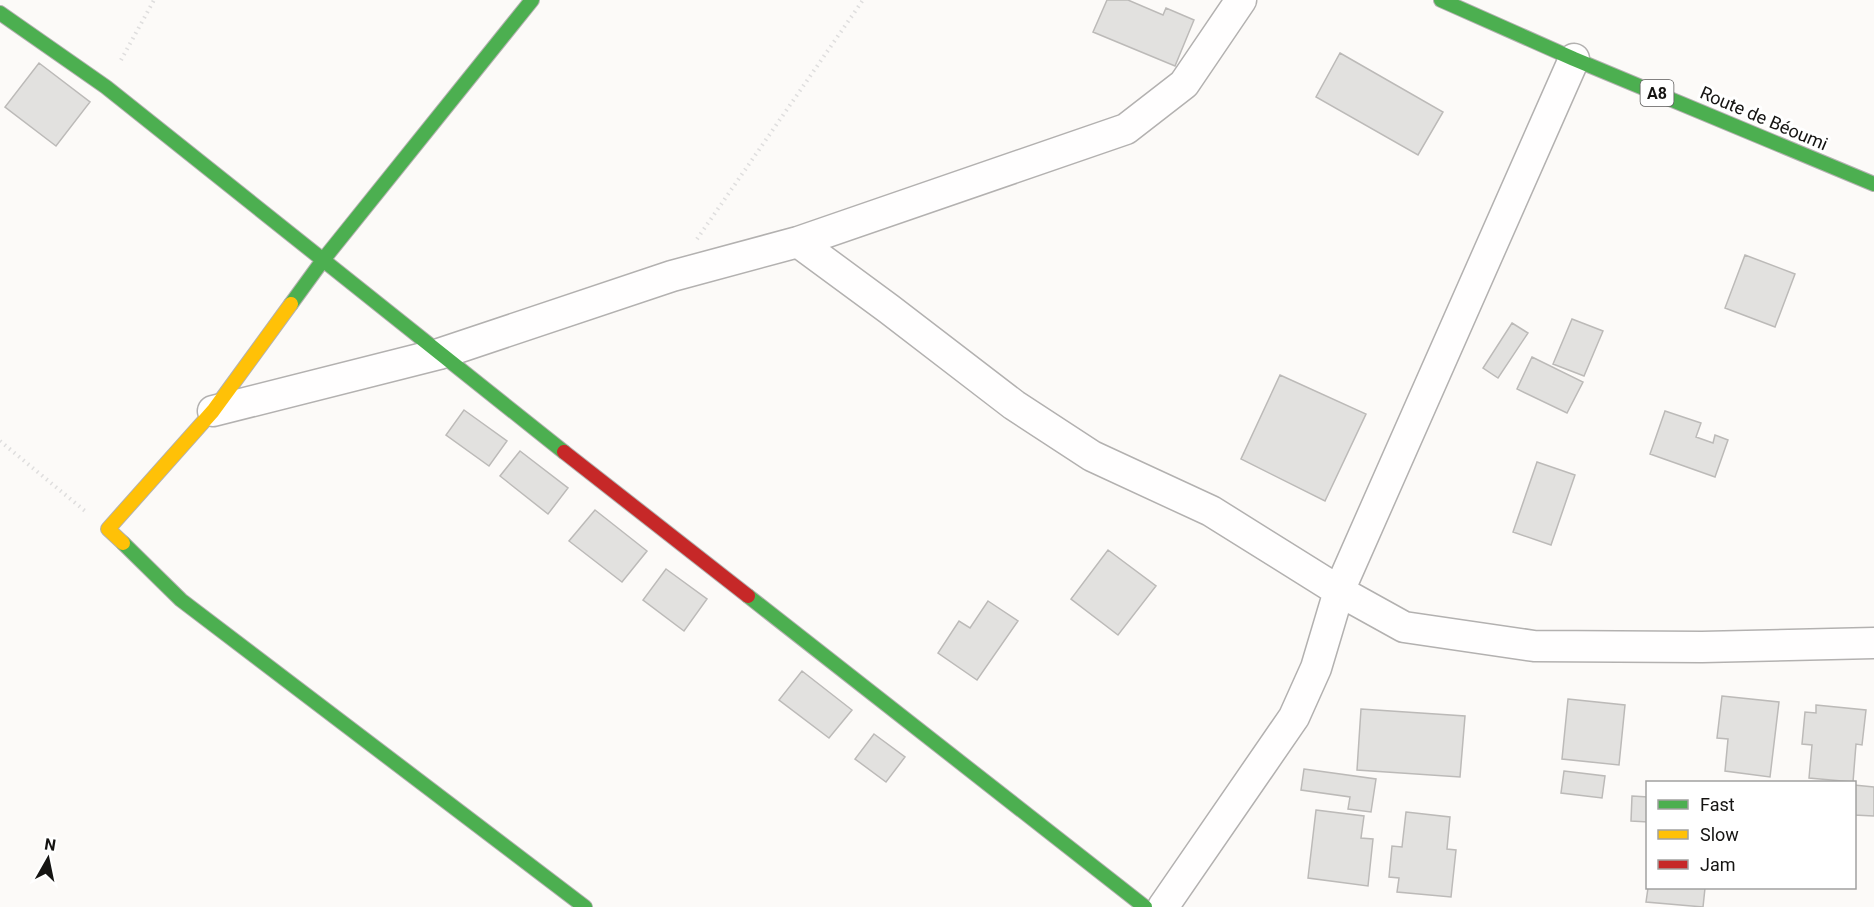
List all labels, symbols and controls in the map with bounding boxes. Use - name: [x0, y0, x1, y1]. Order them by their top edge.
- road number: A8: [1640, 80, 1674, 106]
- street label: Route de Béoumi: [1697, 82, 1831, 154]
- legend: [1646, 781, 1856, 889]
- text: Fast: [1700, 794, 1735, 815]
- text: Slow: [1700, 824, 1739, 845]
- north arrow: [18, 829, 78, 889]
- text: N: [43, 834, 57, 855]
- text: Jam: [1700, 854, 1736, 875]

